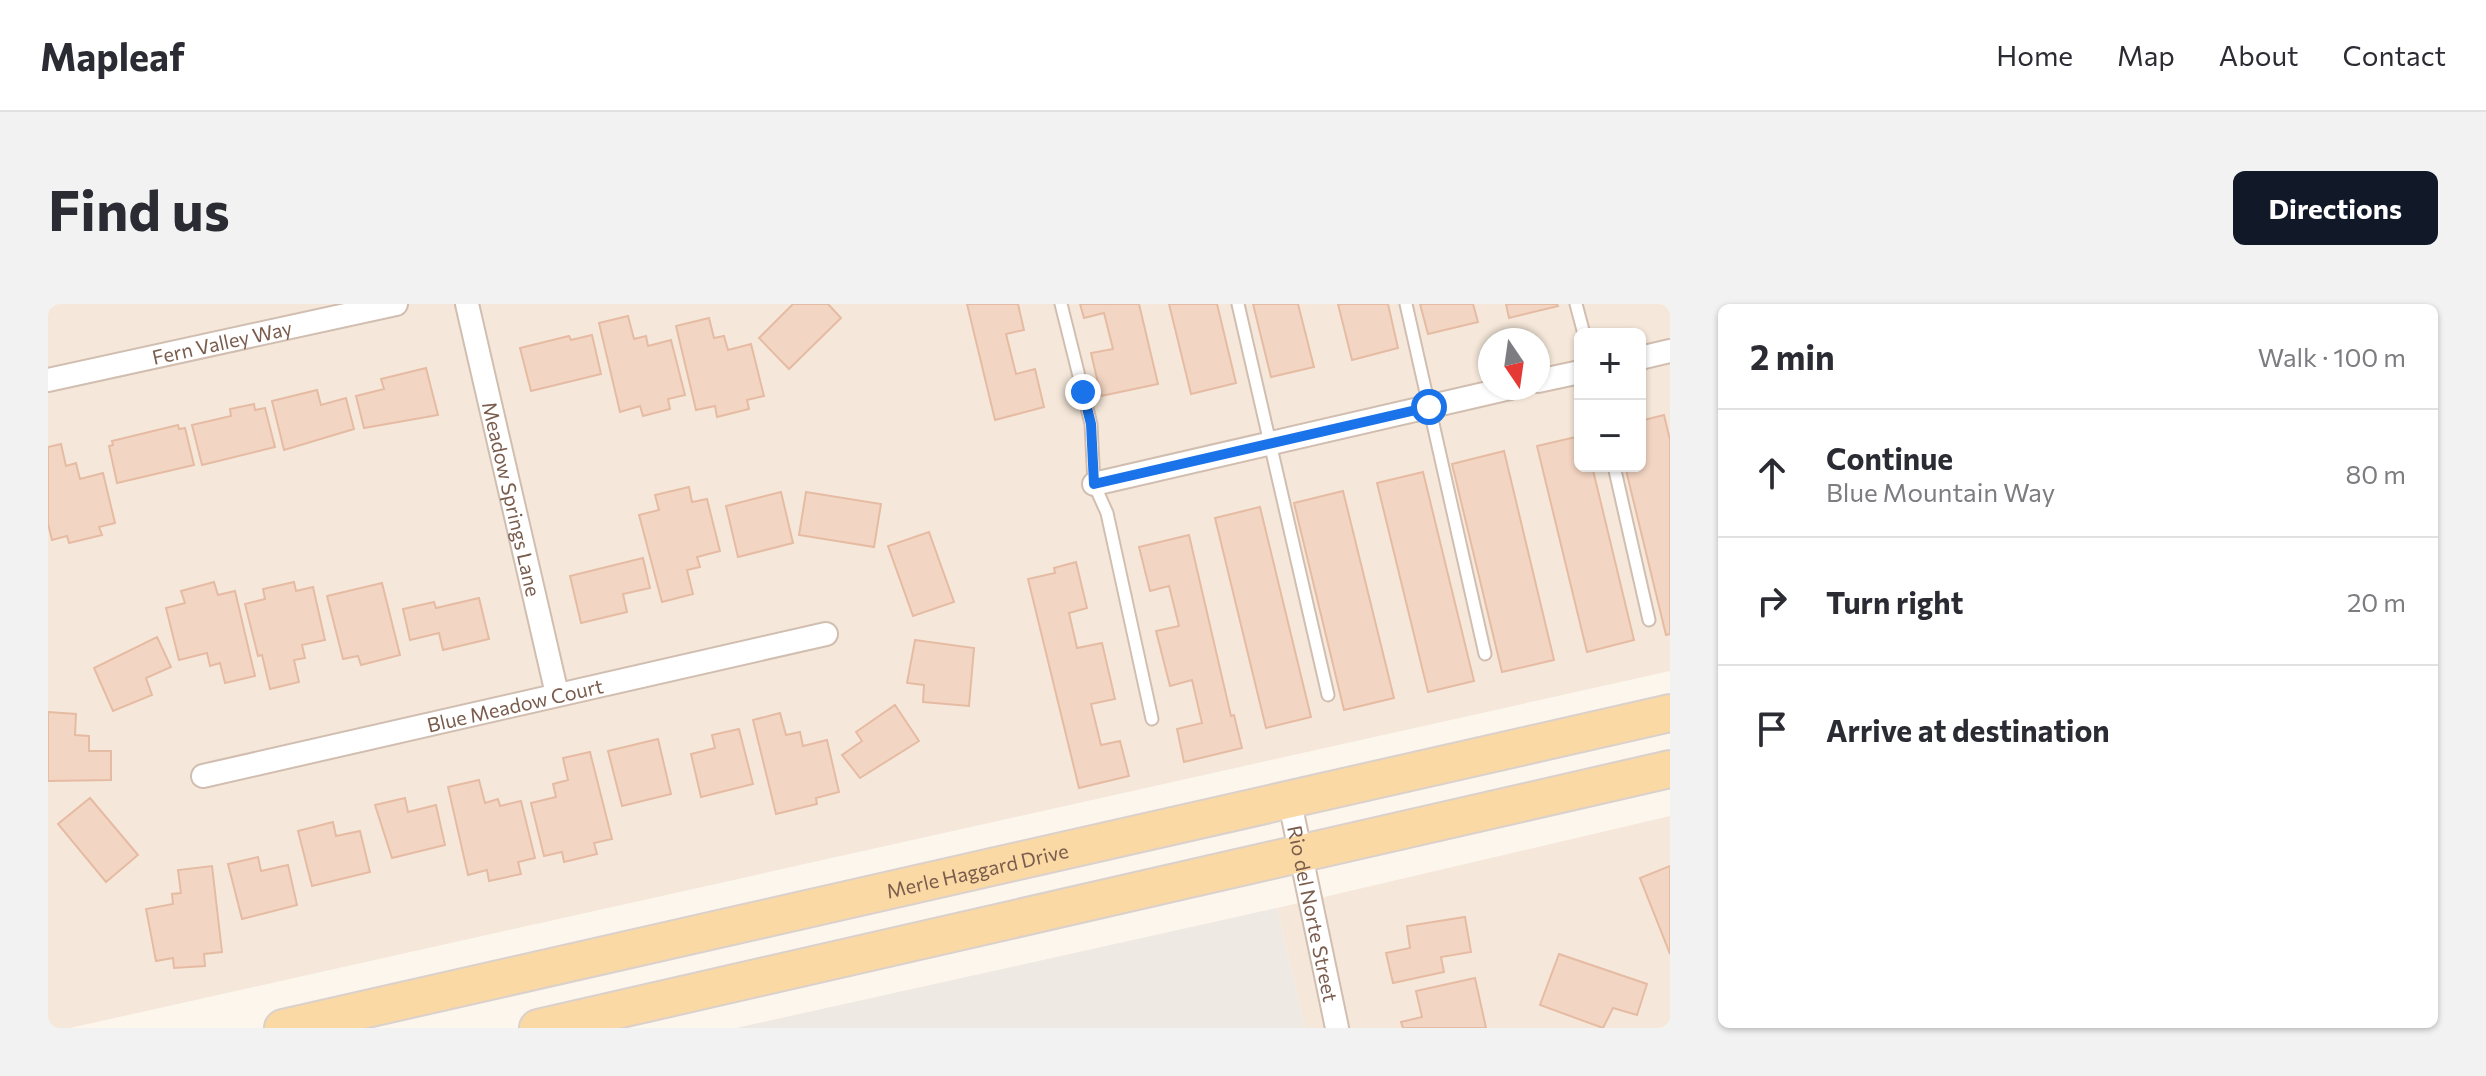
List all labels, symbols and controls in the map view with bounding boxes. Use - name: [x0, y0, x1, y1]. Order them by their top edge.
- text: Mapleaf: [40, 32, 185, 79]
- text: Home: [1996, 38, 2073, 72]
- text: Map: [2117, 38, 2175, 72]
- text: About: [2219, 38, 2299, 72]
- text: Contact: [2343, 38, 2446, 72]
- button: Directions: [2233, 171, 2438, 245]
- text: Find us: [48, 174, 230, 243]
- street label: Fern Valley Way: [150, 315, 294, 369]
- north arrow: [1478, 328, 1550, 400]
- map controls: [1574, 328, 1646, 472]
- button: +: [1574, 328, 1646, 400]
- text: 2 min: [1750, 335, 1835, 377]
- text: Walk · 100 m: [2258, 341, 2406, 372]
- route end: [1065, 374, 1101, 410]
- route start: [1411, 389, 1447, 425]
- street label: Meadow Springs Lane: [478, 399, 546, 599]
- button: −: [1574, 400, 1646, 472]
- text: Continue: [1826, 439, 1953, 476]
- icon: ahead: [1750, 451, 1794, 495]
- text: 80 m: [2346, 458, 2406, 489]
- text: Blue Mountain Way: [1826, 476, 2055, 507]
- icon: right: [1750, 579, 1794, 623]
- text: Turn right: [1826, 583, 1963, 620]
- text: 20 m: [2347, 586, 2406, 617]
- street label: Blue Meadow Court: [425, 673, 605, 737]
- icon: arrive: [1750, 707, 1794, 751]
- text: Arrive at destination: [1826, 711, 2110, 748]
- street label: Rio del Norte Street: [1283, 823, 1343, 1004]
- street label: Merle Haggard Drive: [884, 838, 1071, 903]

